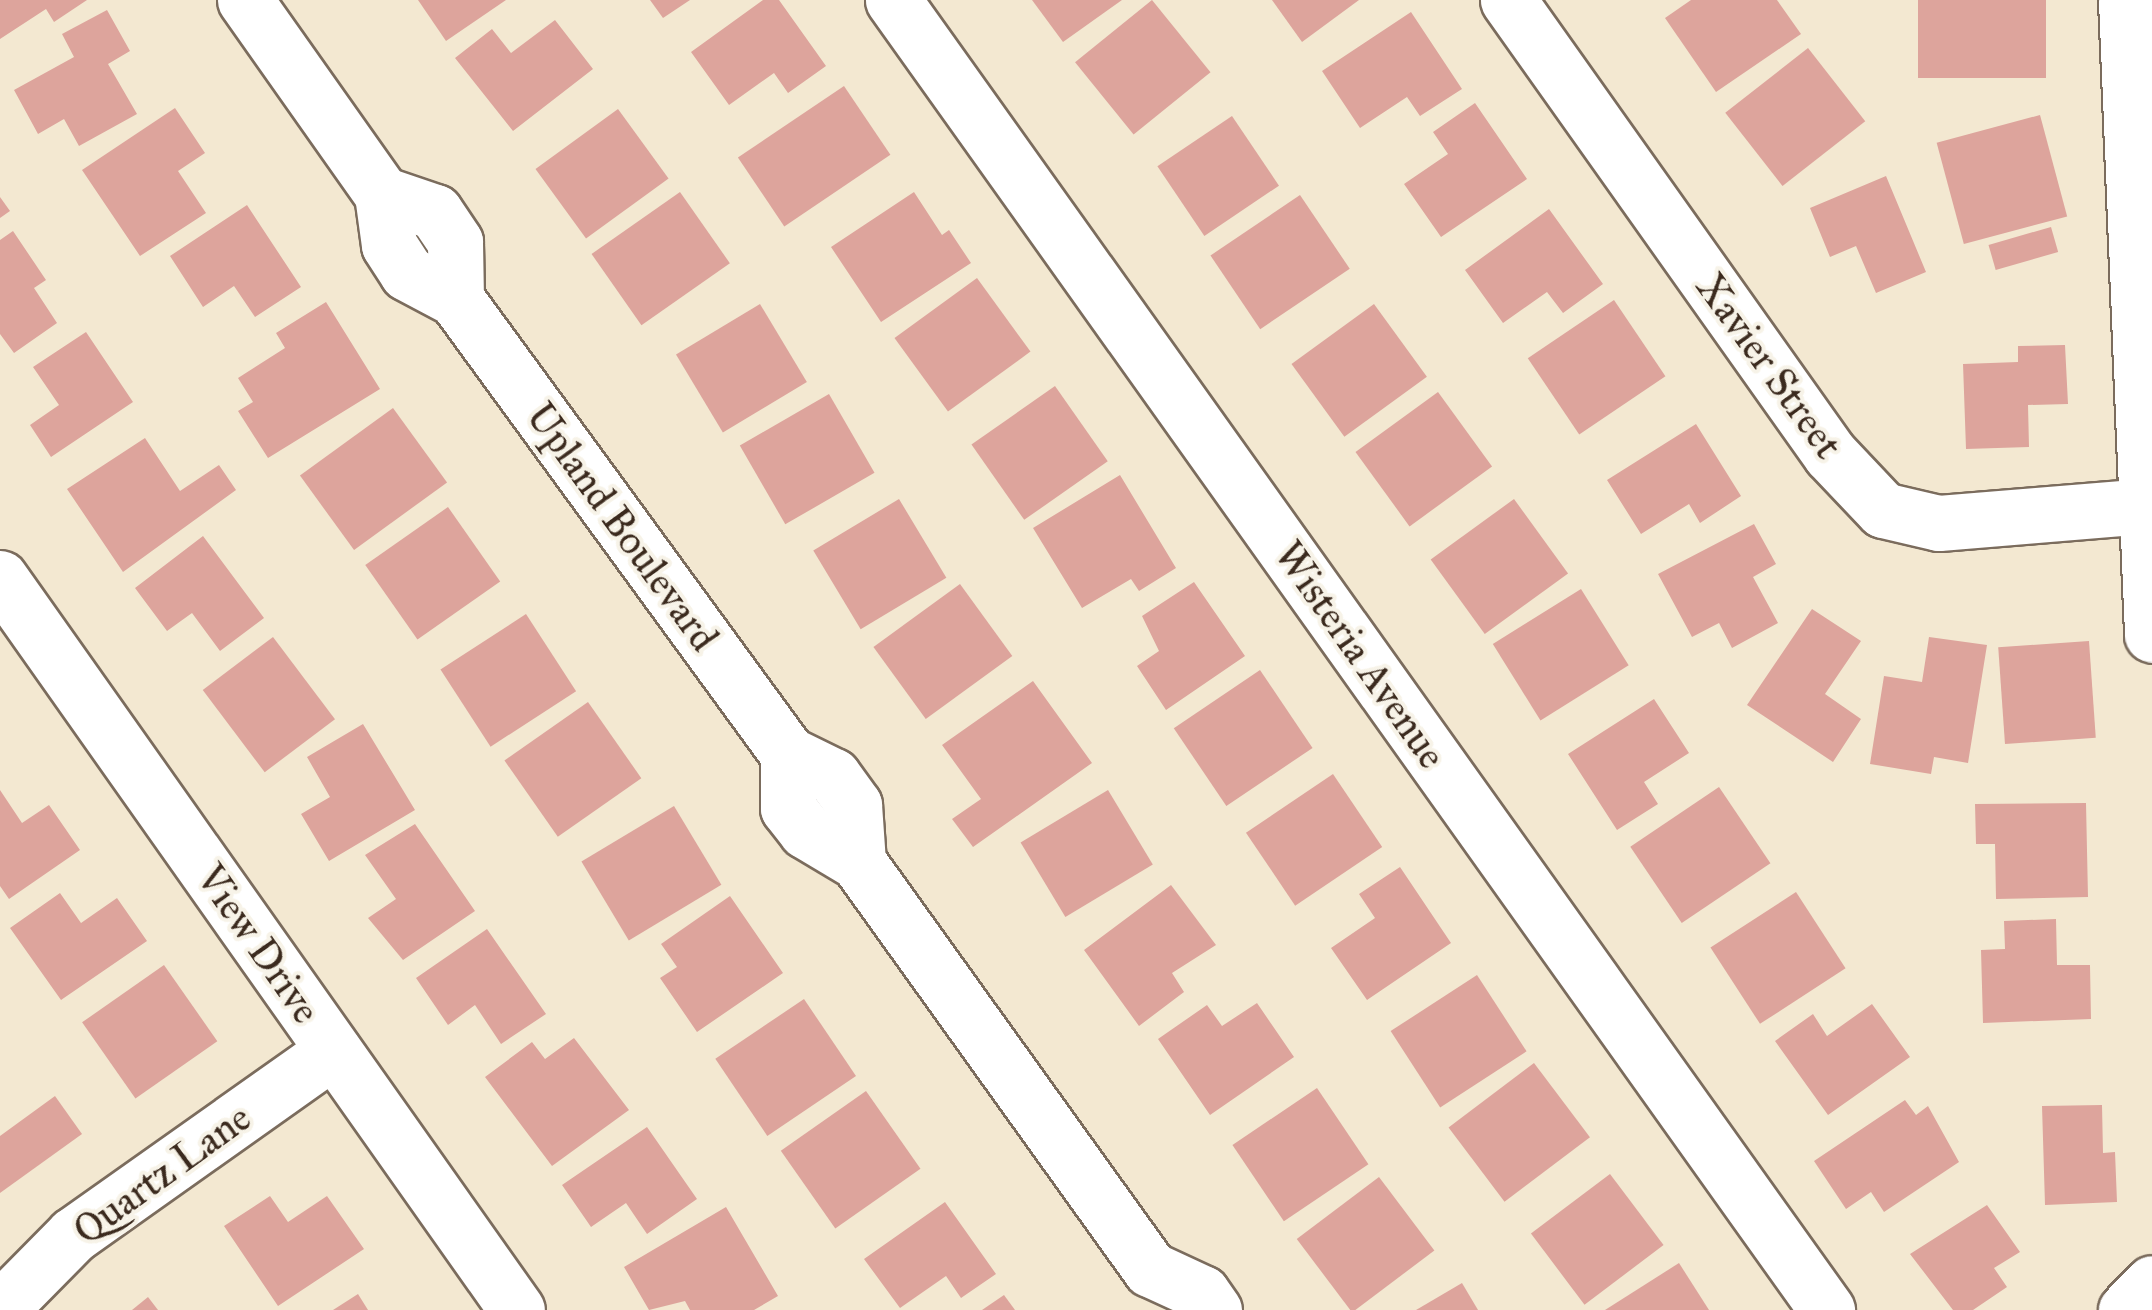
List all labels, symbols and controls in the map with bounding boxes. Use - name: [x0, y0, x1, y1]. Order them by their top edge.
- street label: Xavier Street: [1686, 264, 1852, 468]
- street label: Upland Boulevard: [516, 394, 728, 660]
- street label: Wisteria Avenue: [1264, 532, 1456, 778]
- street label: View Drive: [186, 855, 330, 1033]
- street label: Quartz Lane: [64, 1094, 260, 1254]

